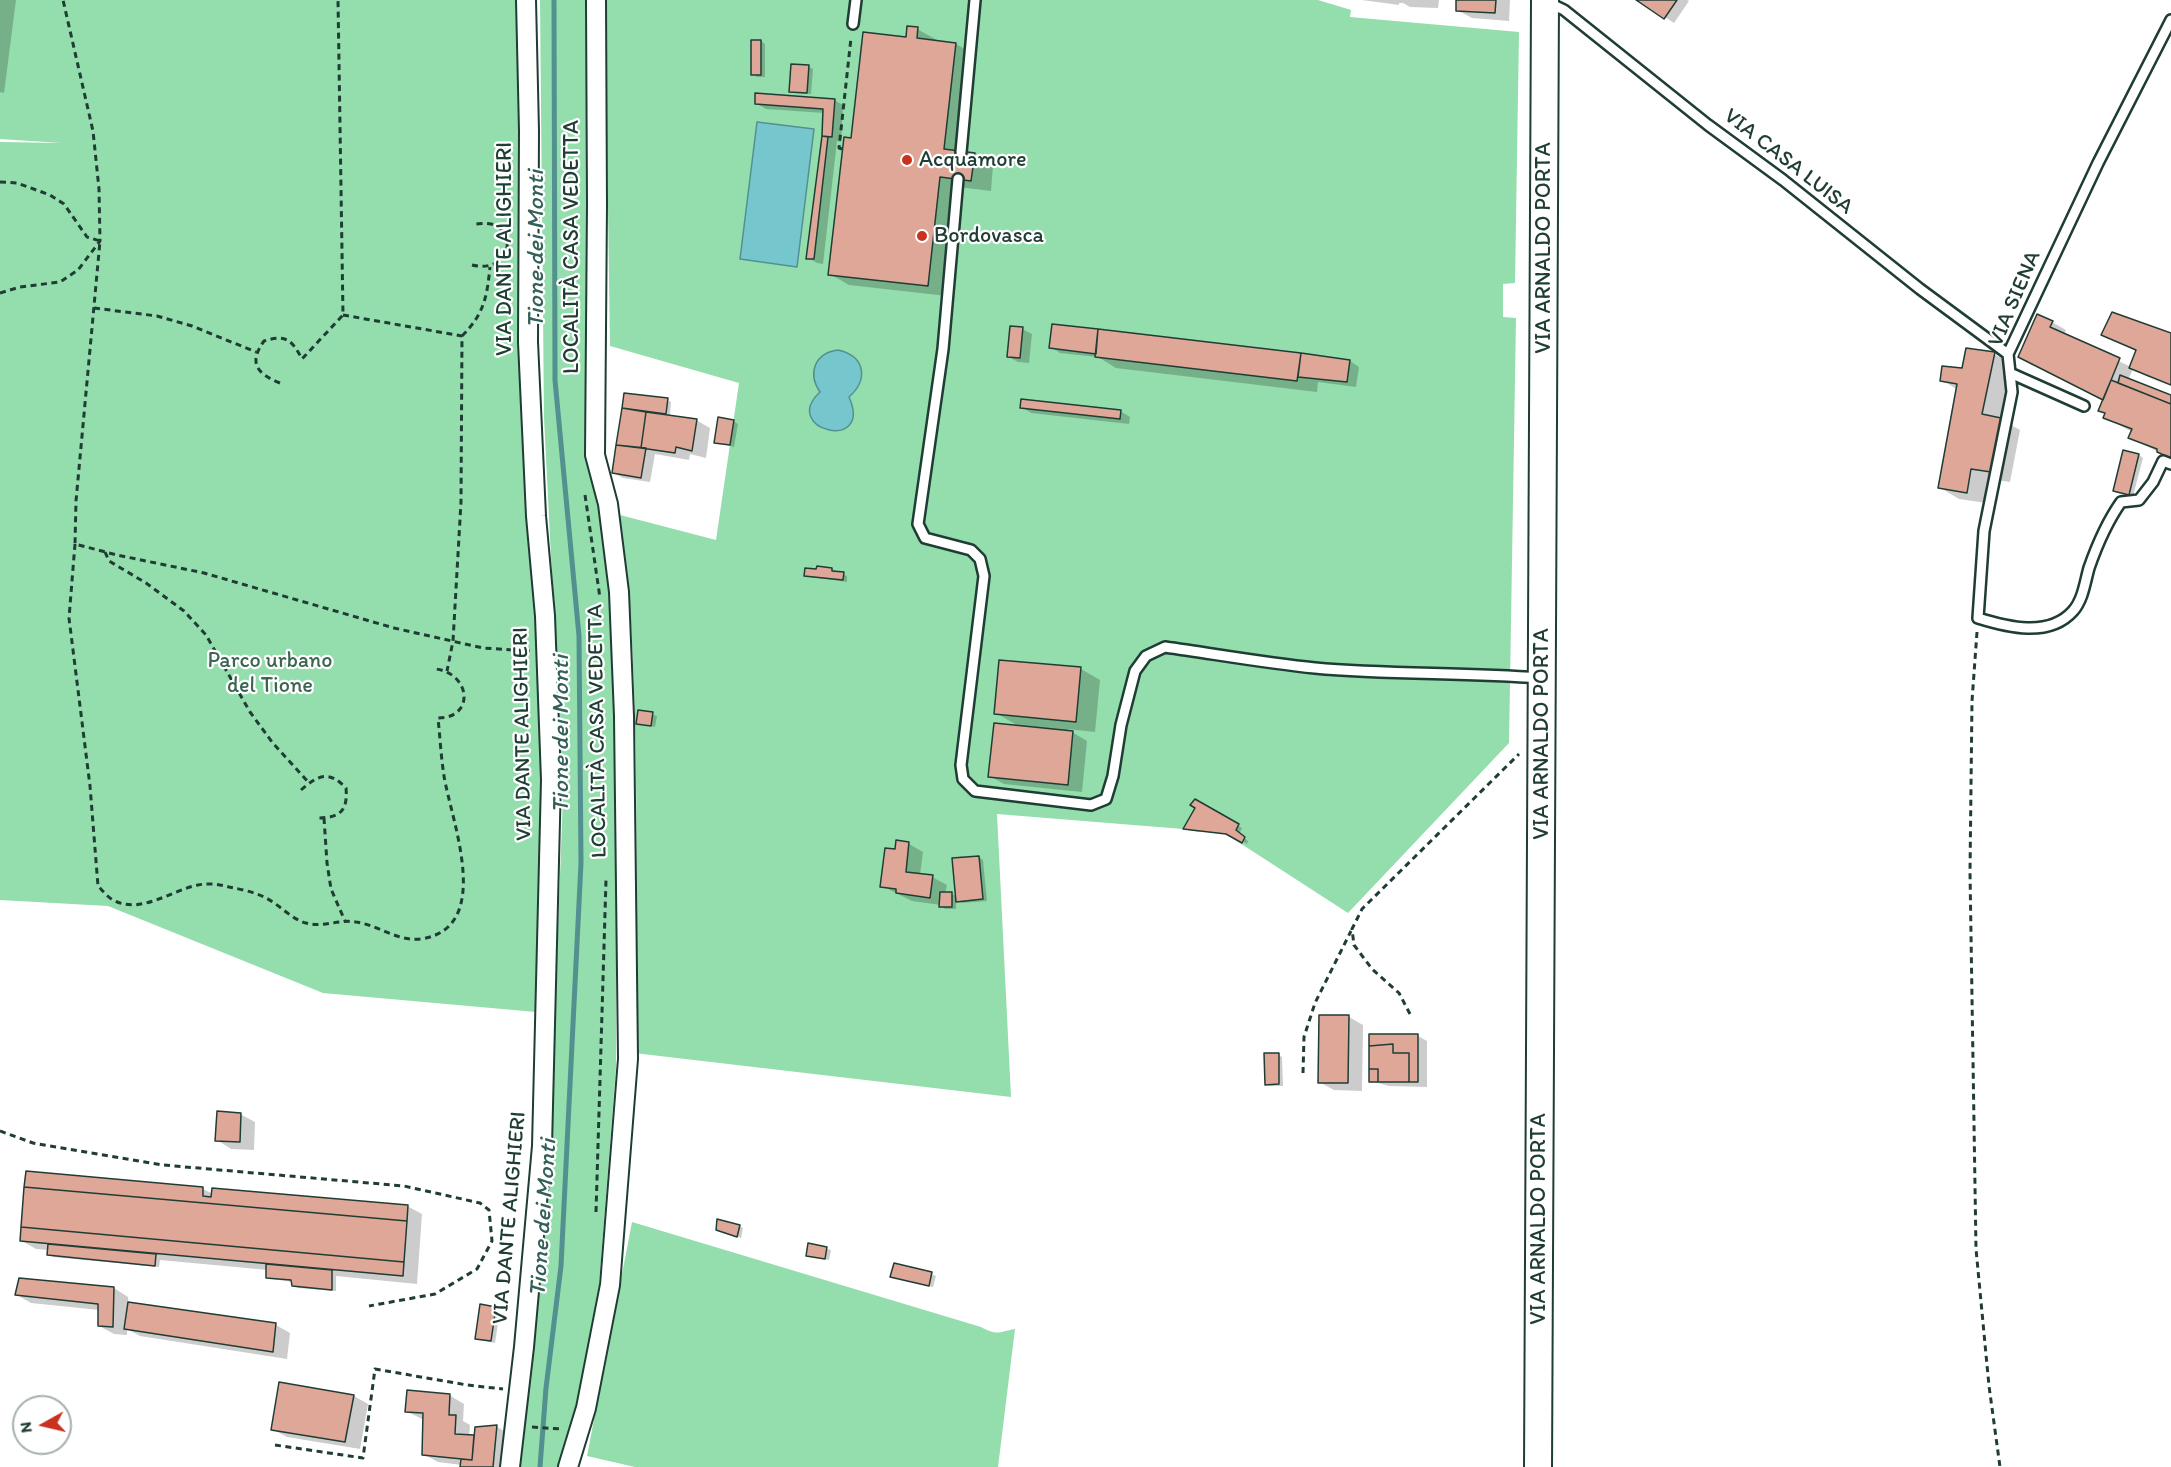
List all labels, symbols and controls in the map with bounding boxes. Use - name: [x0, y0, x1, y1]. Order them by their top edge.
- street label: VIA CASA LUISA: [1718, 103, 1858, 221]
- street label: LOCALITÀ CASA VEDETTA: [559, 120, 585, 374]
- street label: VIA DANTE ALIGHIERI: [492, 142, 518, 356]
- street label: VIA ARNALDO PORTA: [1531, 142, 1557, 354]
- place label: Acquamore: [919, 147, 1027, 173]
- marker: Acquamore: [900, 153, 914, 167]
- water label: Tione dei Monti: [523, 170, 551, 328]
- place label: Bordovasca: [934, 223, 1044, 249]
- marker: Bordovasca: [915, 229, 929, 243]
- street label: VIA SIENA: [1983, 247, 2047, 351]
- street label: LOCALITÀ CASA VEDETTA: [583, 604, 613, 858]
- street label: VIA DANTE ALIGHIERI: [508, 627, 538, 841]
- street label: VIA ARNALDO PORTA: [1529, 628, 1555, 840]
- park label: Parco urbano del Tione: [207, 648, 333, 700]
- water label: Tione dei Monti: [548, 655, 576, 813]
- street label: VIA DANTE ALIGHIERI: [488, 1110, 532, 1326]
- street label: VIA ARNALDO PORTA: [1526, 1113, 1552, 1325]
- water label: Tione dei Monti: [524, 1138, 564, 1298]
- north arrow: [12, 1395, 72, 1455]
- text: N: [16, 1421, 36, 1434]

